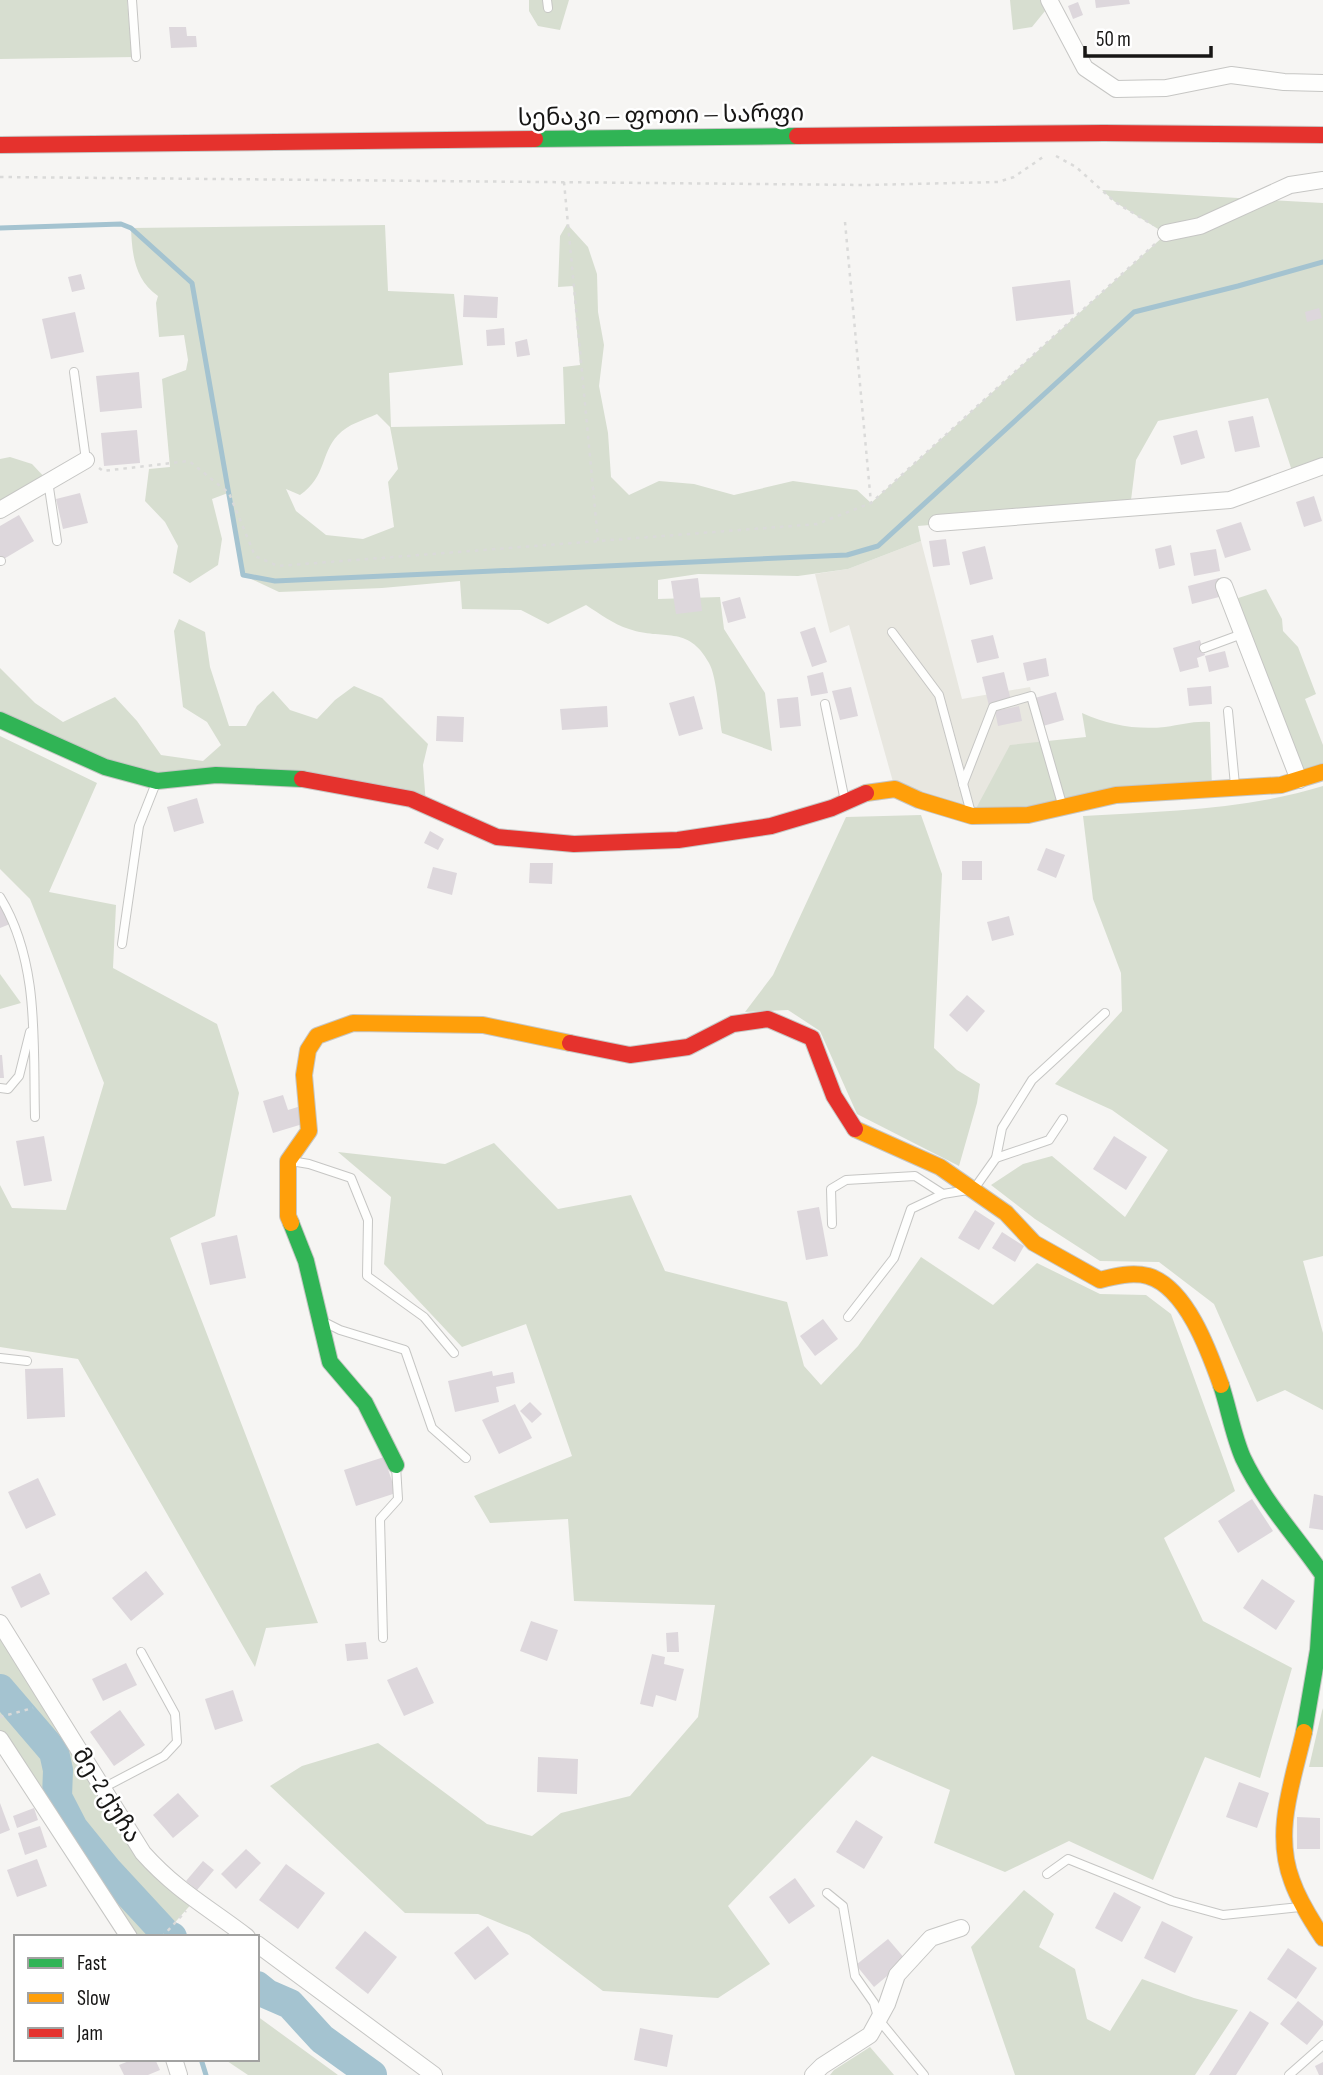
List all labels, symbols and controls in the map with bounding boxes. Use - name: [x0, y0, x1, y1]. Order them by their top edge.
- scale bar: [1085, 14, 1211, 58]
- text: 50 m: [1096, 27, 1131, 52]
- street label: სენაკი — ფოთი — სარფი: [518, 99, 804, 132]
- street label: მე-2 ქუჩა: [66, 1742, 147, 1848]
- legend: [14, 1935, 259, 2061]
- text: Fast: [77, 1951, 107, 1976]
- text: Slow: [77, 1986, 111, 2011]
- text: Jam: [76, 2021, 103, 2046]

